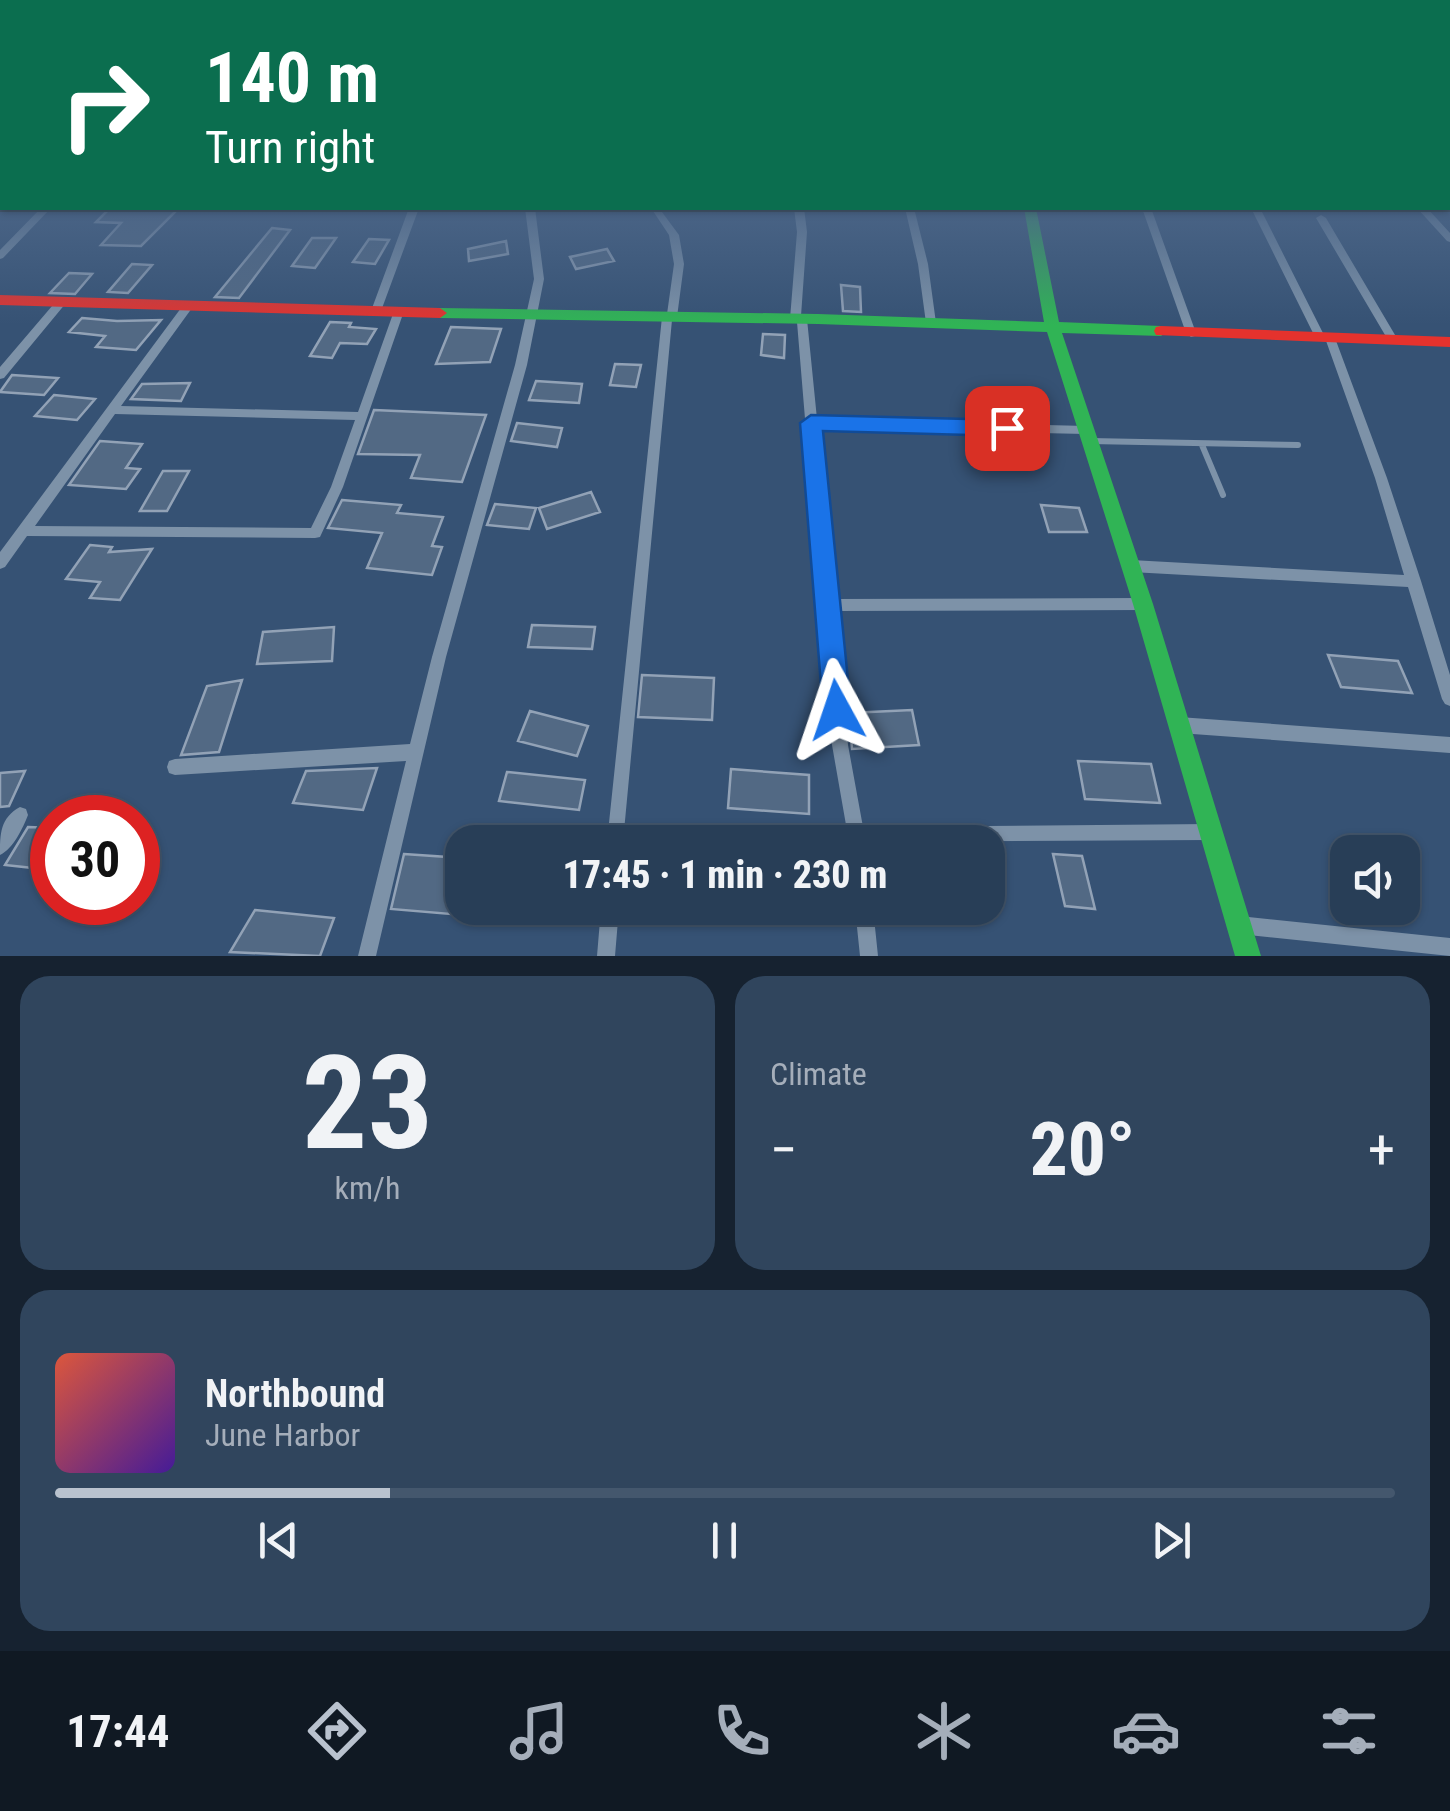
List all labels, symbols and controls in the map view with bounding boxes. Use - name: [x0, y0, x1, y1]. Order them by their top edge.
- text: 140 m: [205, 37, 379, 119]
- icon: right: [40, 40, 170, 170]
- text: Turn right: [205, 121, 375, 174]
- pin: [965, 386, 1050, 471]
- icon: arrive: [980, 401, 1035, 456]
- position arrow: [785, 658, 889, 762]
- speed limit sign: 30: [30, 795, 160, 925]
- map controls: [1330, 835, 1420, 925]
- button: sound: [1330, 835, 1420, 925]
- text: 17:45 · 1 min · 230 m: [563, 853, 887, 897]
- text: 23: [302, 1027, 433, 1180]
- text: Climate: [770, 1055, 867, 1093]
- text: 20°: [1030, 1105, 1135, 1193]
- text: −: [770, 1118, 798, 1182]
- text: +: [1368, 1118, 1395, 1182]
- text: km/h: [335, 1169, 400, 1207]
- text: Northbound: [205, 1372, 385, 1416]
- text: June Harbor: [205, 1416, 360, 1454]
- icon: previous: [251, 1513, 306, 1568]
- icon: pause: [697, 1513, 752, 1568]
- icon: next: [1144, 1513, 1199, 1568]
- icon: directions: [302, 1696, 372, 1766]
- icon: music: [504, 1696, 574, 1766]
- icon: phone: [707, 1696, 777, 1766]
- icon: climate: [909, 1696, 979, 1766]
- icon: car: [1111, 1696, 1181, 1766]
- icon: filters: [1314, 1696, 1384, 1766]
- text: 17:44: [66, 1705, 169, 1758]

